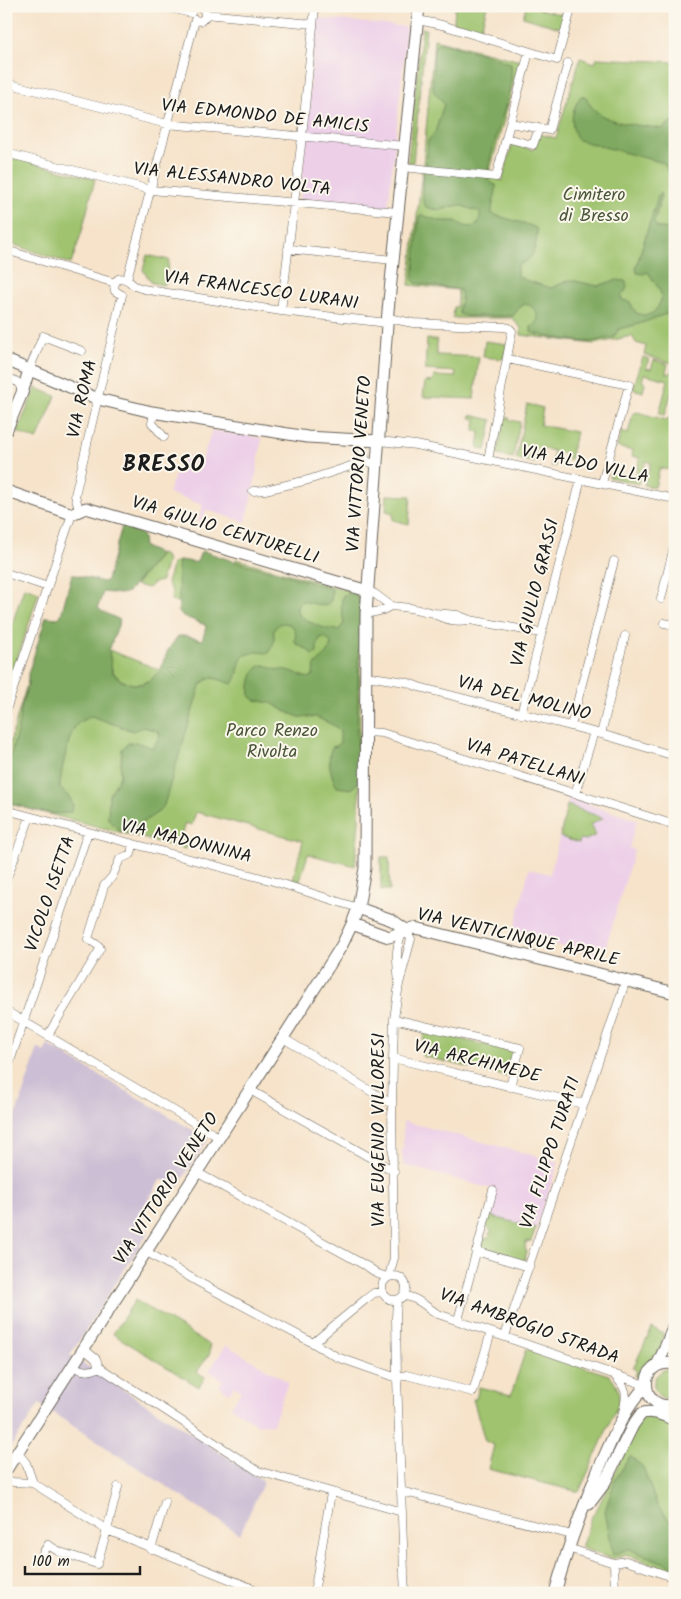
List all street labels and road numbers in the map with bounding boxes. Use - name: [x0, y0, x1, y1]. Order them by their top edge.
- street label: VIA EDMONDO DE AMICIS: [160, 92, 371, 142]
- street label: VIA ALESSANDRO VOLTA: [132, 155, 332, 205]
- street label: VIA FRANCESCO LURANI: [162, 263, 360, 319]
- street label: VIA ROMA: [60, 357, 106, 441]
- street label: VIA VITTORIO VENETO: [339, 375, 381, 553]
- street label: VIA ALDO VILLA: [519, 437, 652, 493]
- street label: VIA GIULIO CENTURELLI: [128, 489, 322, 573]
- street label: VIA GIULIO GRASSI: [504, 516, 568, 670]
- street label: VIA DEL MOLINO: [454, 668, 594, 730]
- street label: VIA PATELLANI: [462, 731, 588, 795]
- street label: VIA MADONNINA: [117, 812, 255, 872]
- street label: VICOLO ISETTA: [18, 832, 84, 956]
- street label: VIA VENTICINQUE APRILE: [414, 901, 622, 975]
- street label: VIA ARCHIMEDE: [410, 1032, 544, 1092]
- street label: VIA EUGENIO VILLORESI: [365, 1033, 394, 1227]
- street label: VIA FILIPPO TURATI: [513, 1073, 589, 1233]
- street label: VIA VITTORIO VENETO: [107, 1107, 227, 1271]
- street label: VIA AMBROGIO STRADA: [435, 1281, 623, 1373]

